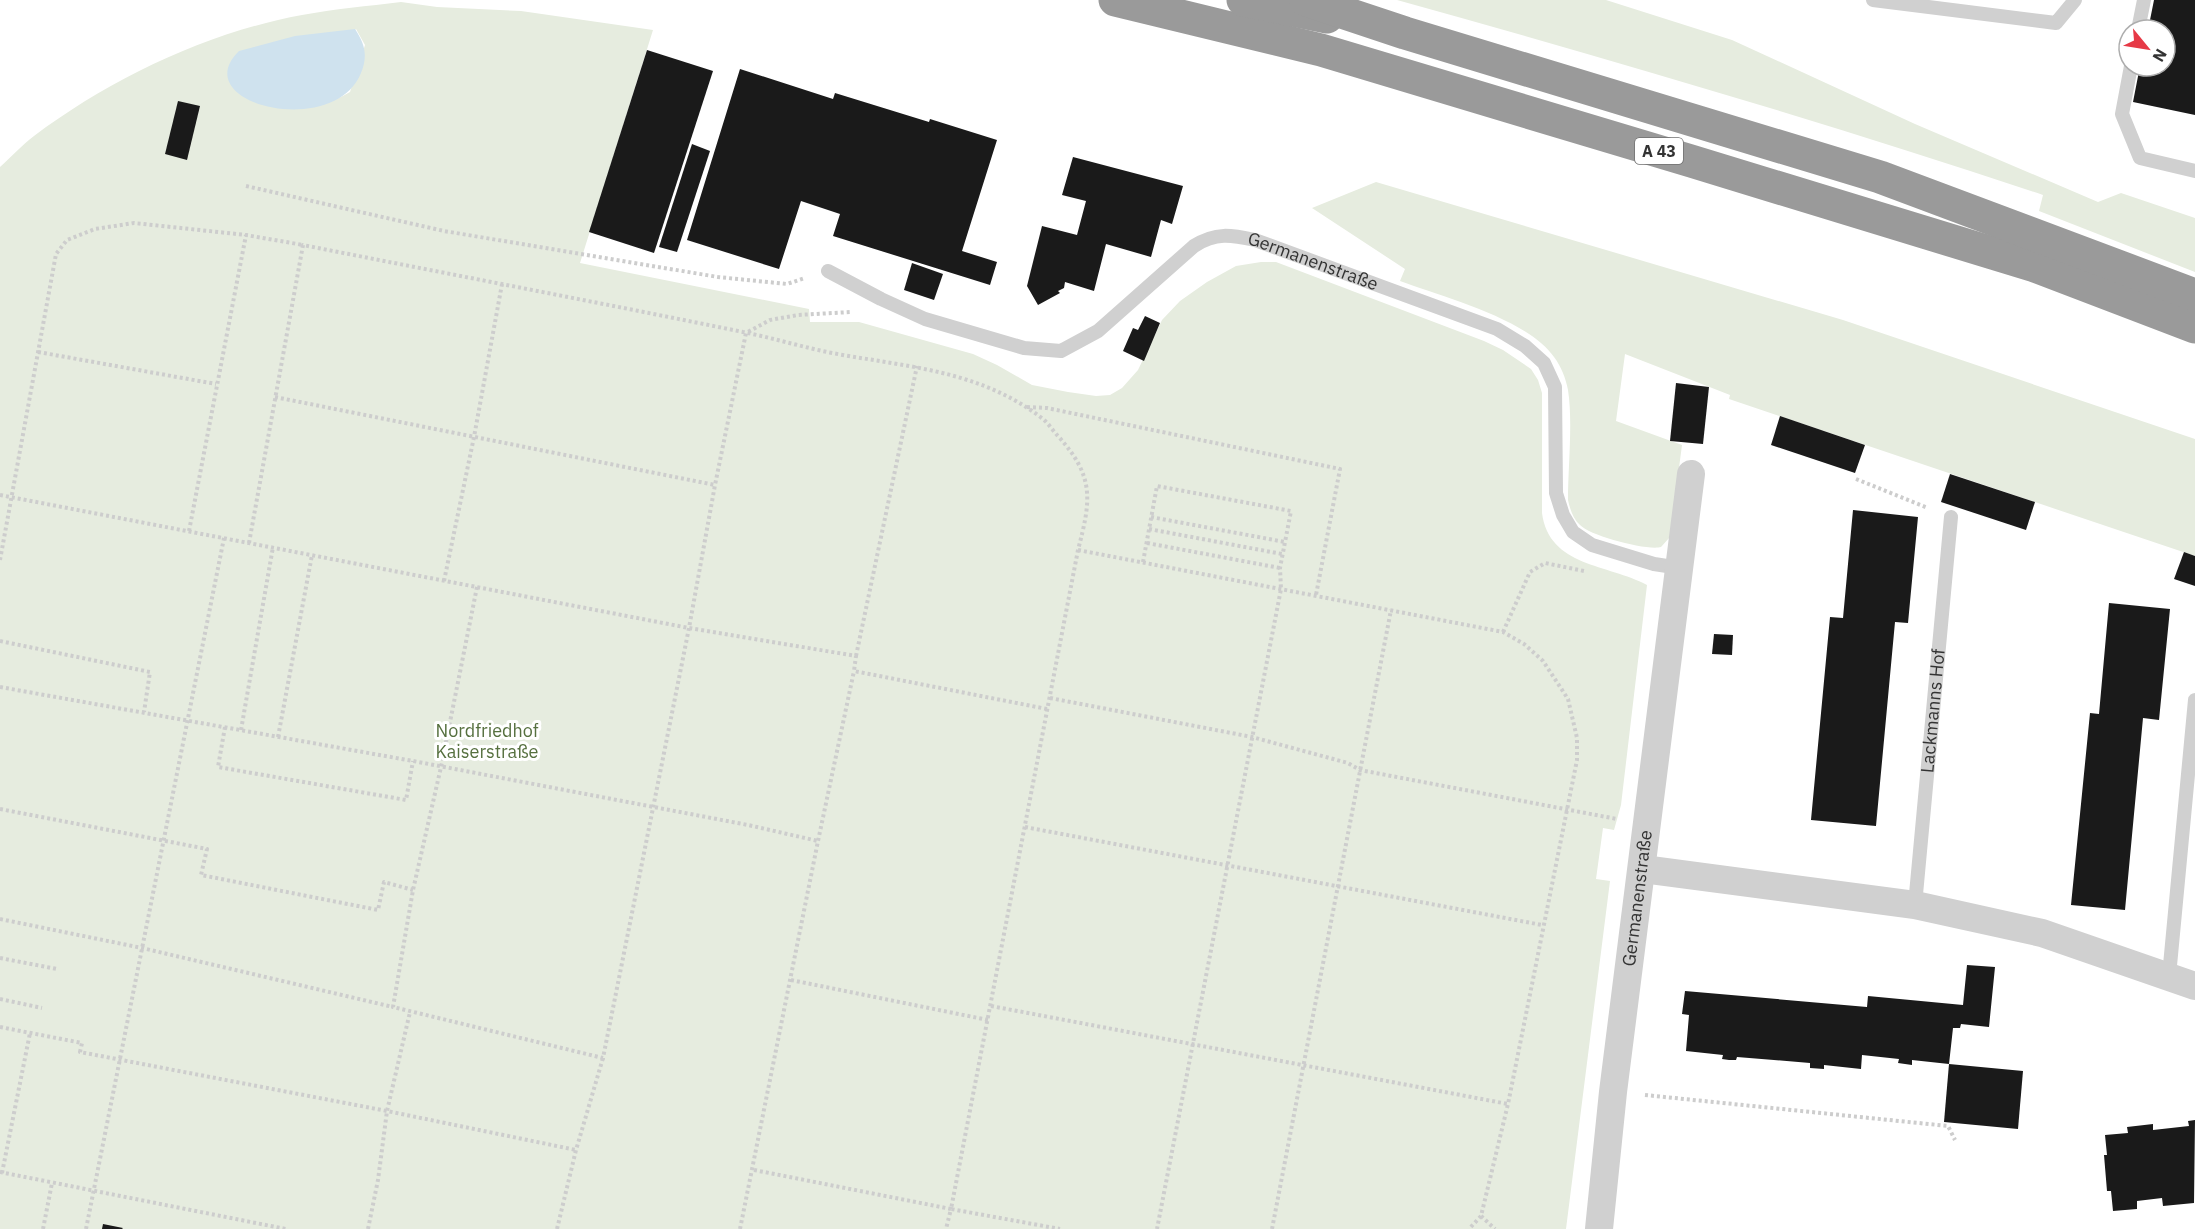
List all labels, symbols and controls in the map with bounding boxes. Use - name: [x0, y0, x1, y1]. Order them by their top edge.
- north arrow: [2117, 18, 2177, 78]
- text: N: [2148, 45, 2172, 66]
- road number: A 43: [1635, 138, 1683, 164]
- street label: Germanenstraße: [1246, 227, 1382, 295]
- street label: Lackmanns Hof: [1915, 648, 1950, 774]
- park label: Nordfriedhof Kaiserstraße: [435, 719, 539, 763]
- street label: Germanenstraße: [1617, 829, 1657, 968]

